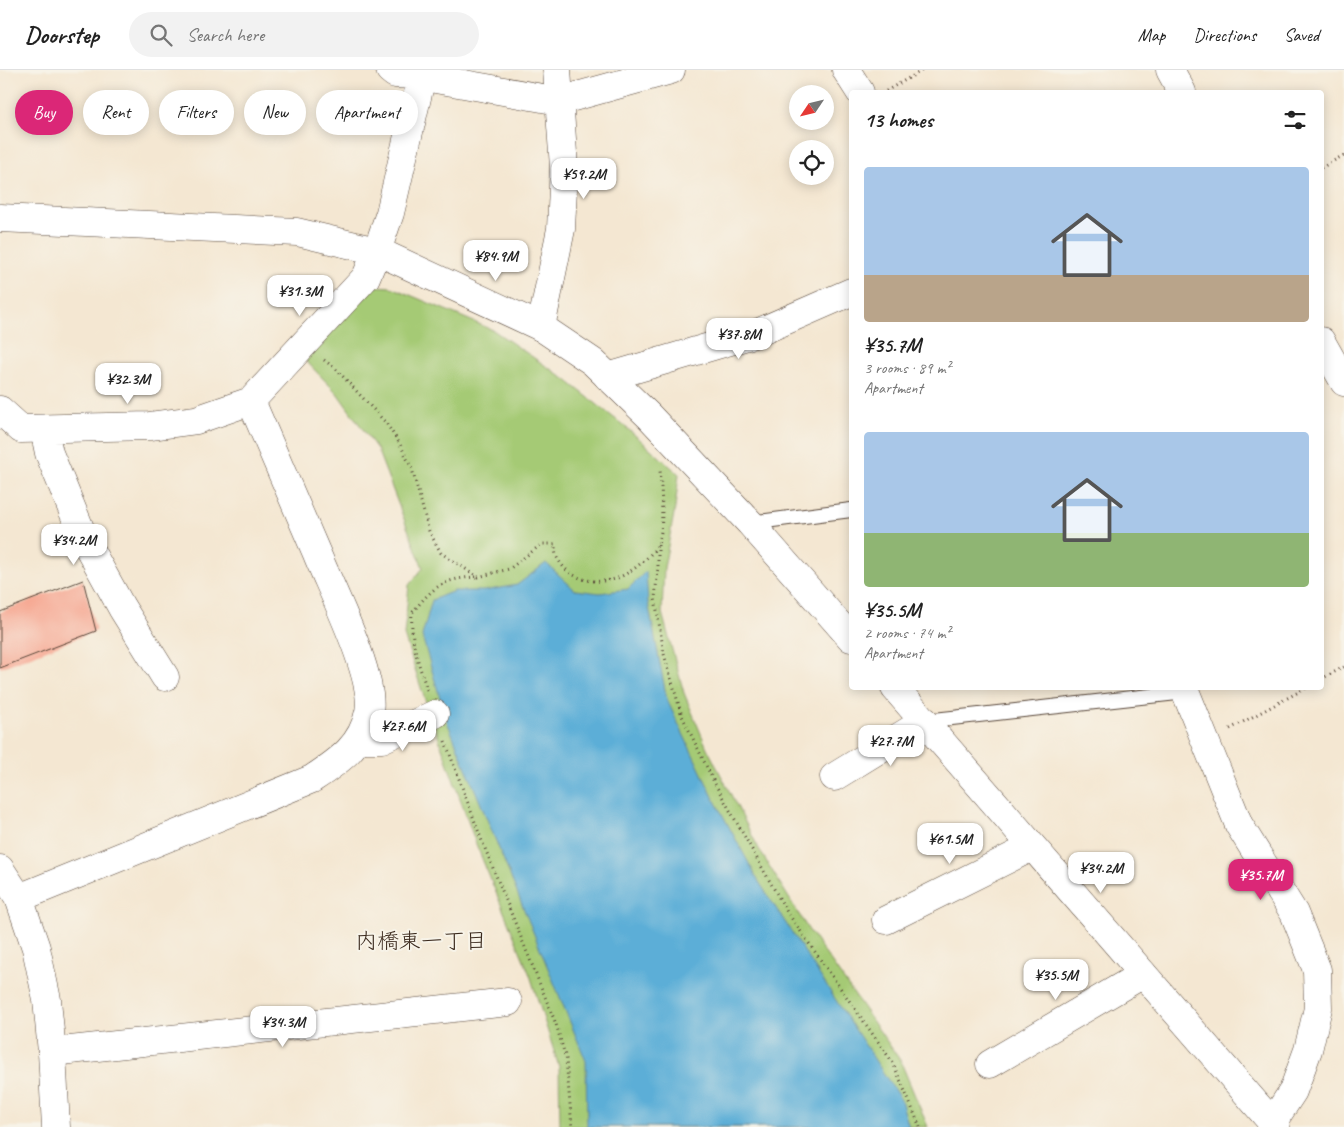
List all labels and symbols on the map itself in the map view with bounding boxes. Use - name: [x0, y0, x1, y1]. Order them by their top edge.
- north arrow: [789, 85, 834, 130]
- pin: ¥59.2M: [543, 158, 625, 200]
- pin: ¥84.9M: [455, 240, 537, 282]
- pin: ¥31.3M: [259, 274, 341, 317]
- pin: ¥37.8M: [698, 318, 780, 360]
- pin: ¥32.3M: [87, 362, 169, 405]
- pin: ¥34.2M: [33, 524, 115, 566]
- pin: ¥27.6M: [362, 710, 444, 752]
- pin: ¥27.7M: [850, 724, 932, 767]
- pin: ¥61.5M: [909, 822, 991, 865]
- pin: ¥34.2M: [1060, 852, 1142, 894]
- pin: ¥35.7M: [1220, 858, 1302, 901]
- district label: 内橋東一丁目: [355, 927, 487, 955]
- pin: ¥35.5M: [1015, 958, 1097, 1001]
- pin: ¥34.3M: [242, 1006, 324, 1048]

